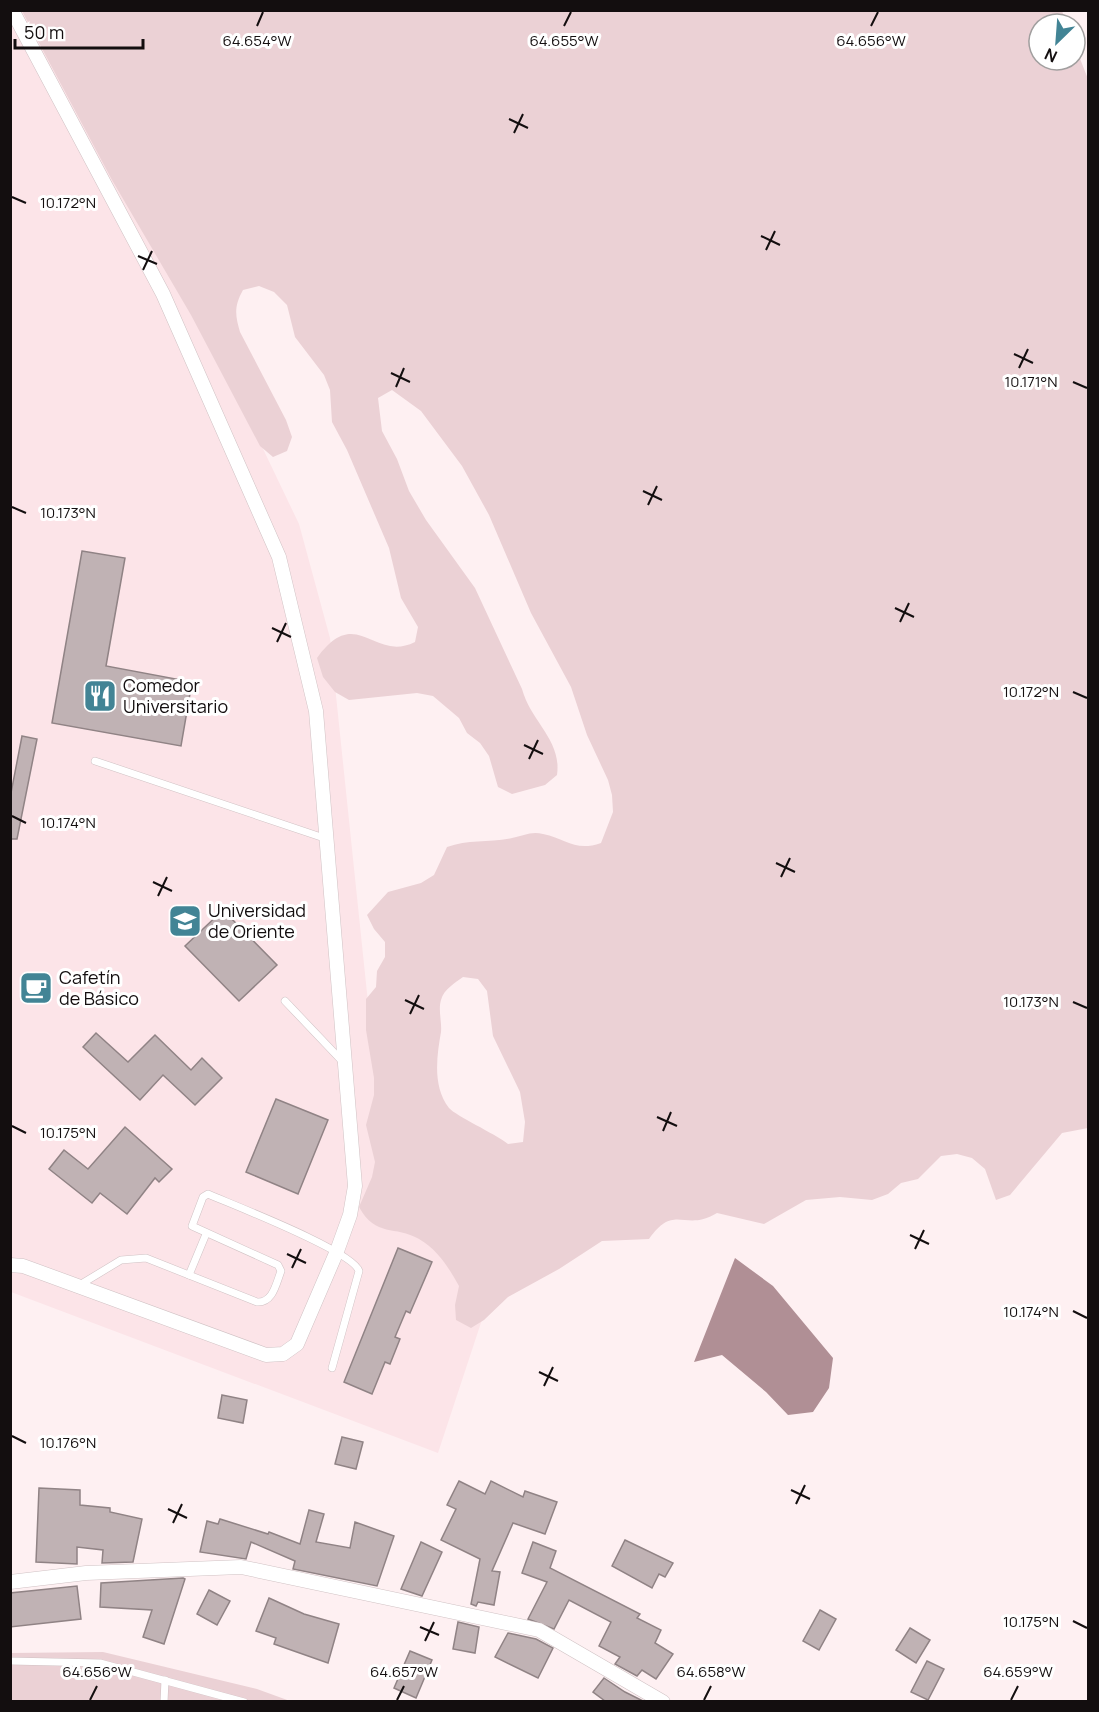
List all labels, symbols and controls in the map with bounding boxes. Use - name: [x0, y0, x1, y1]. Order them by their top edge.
- scale bar: [15, 12, 142, 50]
- north arrow: [1027, 12, 1087, 72]
- text: 50 m: [24, 20, 64, 44]
- text: 64.654°W: [222, 30, 292, 51]
- text: 64.655°W: [529, 30, 599, 51]
- text: 64.656°W: [836, 30, 906, 51]
- text: N: [1041, 43, 1061, 68]
- text: 10.172°N: [40, 192, 96, 213]
- text: 10.171°N: [1004, 371, 1058, 392]
- text: 10.173°N: [40, 502, 96, 523]
- place label: Comedor Universitario: [123, 673, 228, 718]
- restaurant icon: Comedor Universitario: [82, 678, 118, 714]
- text: 10.172°N: [1003, 681, 1059, 702]
- text: 10.174°N: [40, 812, 96, 833]
- place label: Universidad de Oriente: [208, 898, 306, 943]
- school or university icon: Universidad de Oriente: [167, 903, 203, 939]
- place label: Cafetín de Básico: [59, 965, 139, 1010]
- cafe icon: Cafetín de Básico: [18, 970, 54, 1006]
- text: 10.173°N: [1003, 991, 1059, 1012]
- text: 10.175°N: [40, 1122, 96, 1143]
- text: 10.174°N: [1003, 1301, 1059, 1322]
- text: 10.176°N: [40, 1432, 96, 1453]
- text: 10.175°N: [1003, 1611, 1059, 1632]
- text: 64.656°W: [62, 1661, 132, 1682]
- text: 64.657°W: [370, 1661, 438, 1682]
- text: 64.658°W: [676, 1661, 746, 1682]
- text: 64.659°W: [983, 1661, 1053, 1682]

